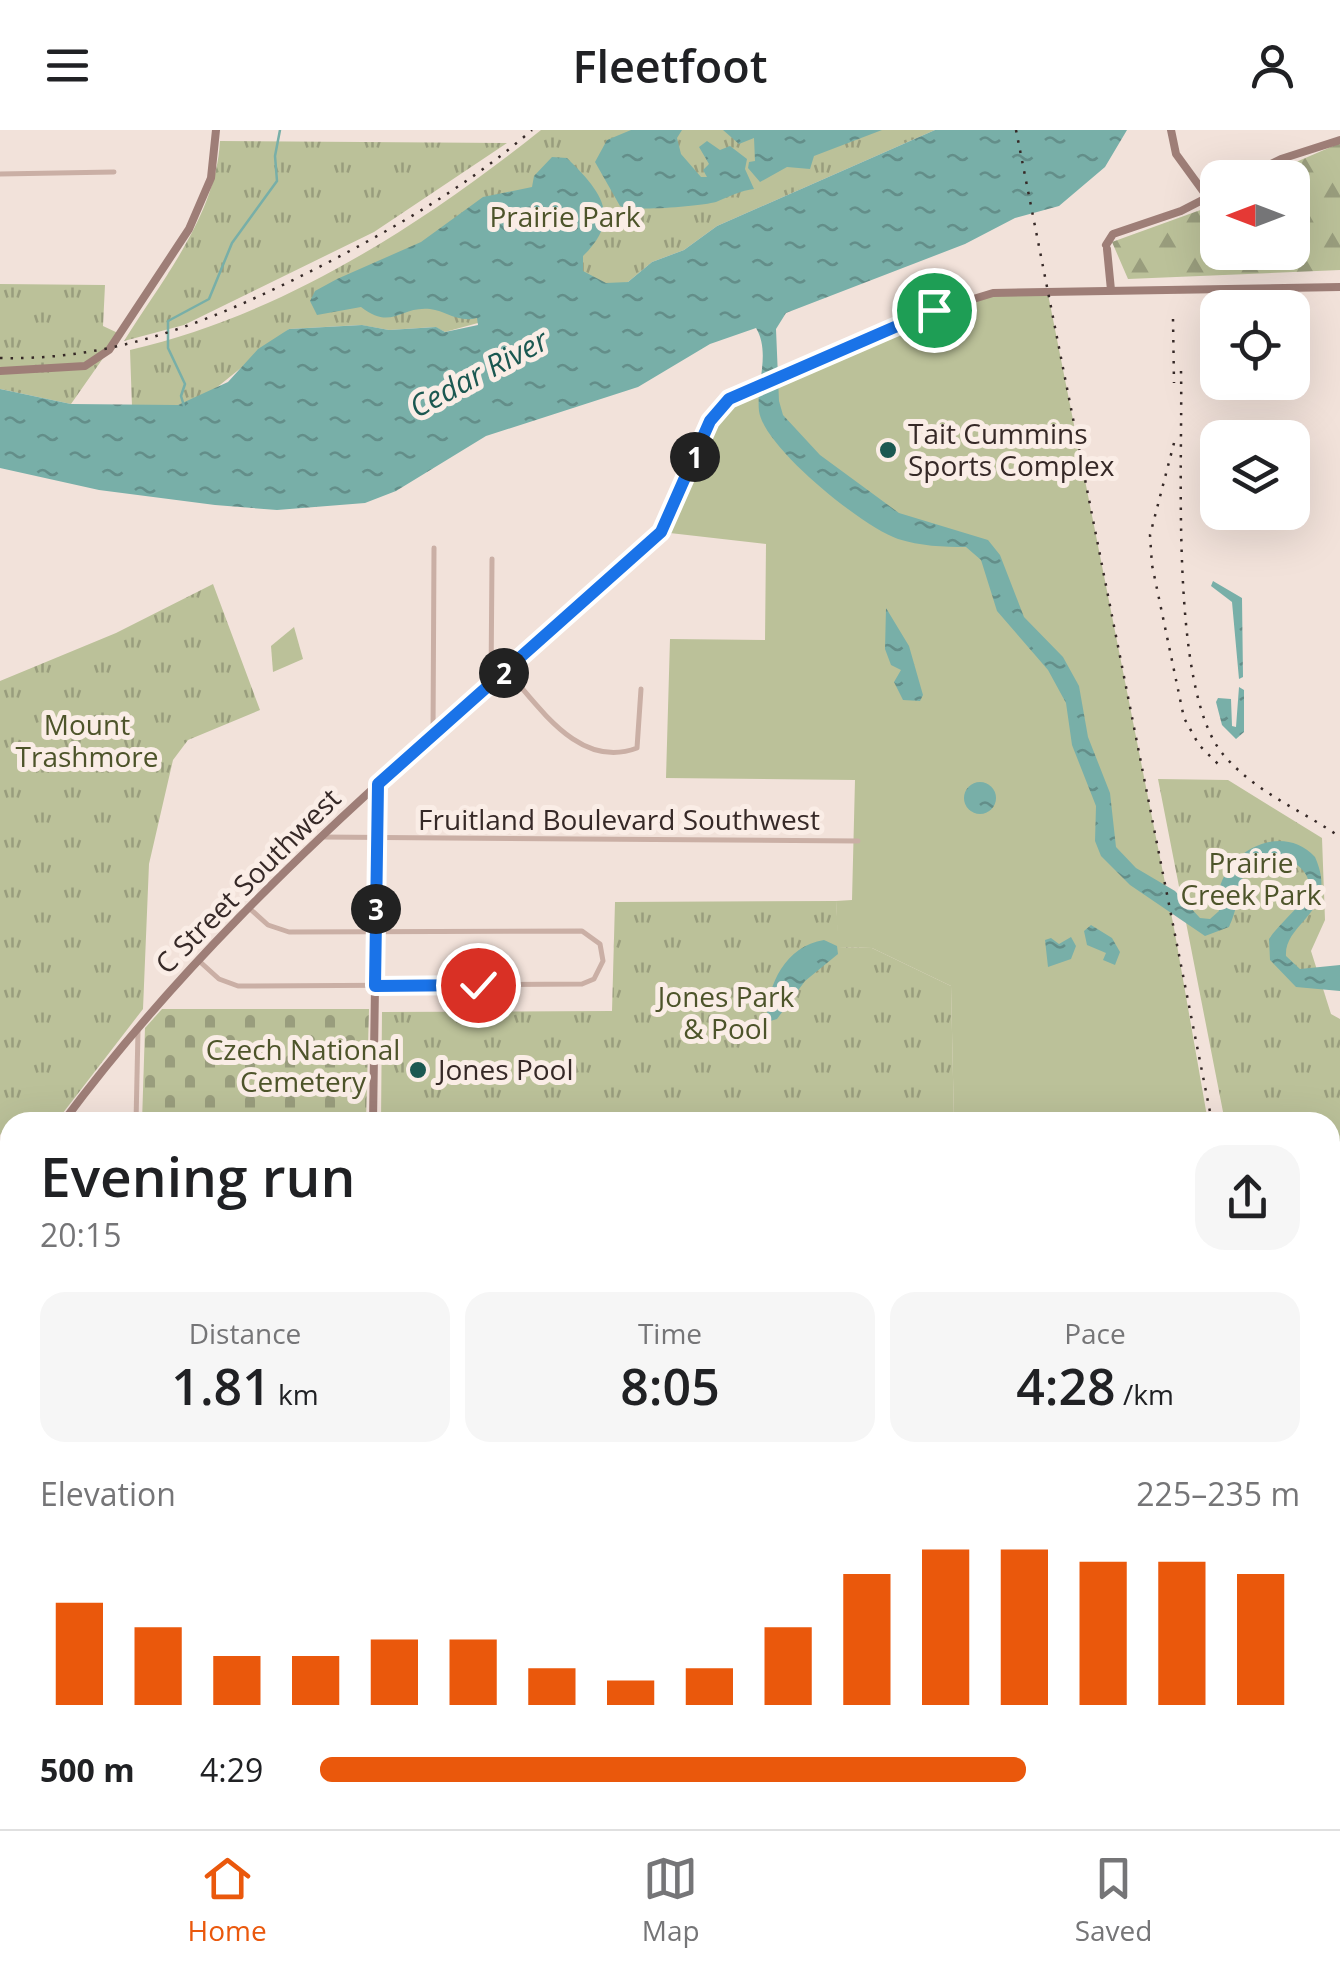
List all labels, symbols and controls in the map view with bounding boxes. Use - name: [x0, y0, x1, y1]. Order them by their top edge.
- text: Fleetfoot: [572, 35, 768, 96]
- icon: menu: [40, 38, 95, 93]
- icon: person: [1245, 38, 1300, 93]
- north arrow: [1200, 160, 1310, 270]
- map controls: [1200, 160, 1310, 530]
- park label: Prairie Park: [490, 197, 641, 235]
- pin: [892, 268, 977, 353]
- icon: arrive: [907, 283, 962, 338]
- button: locate: [1200, 290, 1310, 400]
- water label: Cedar River: [402, 318, 556, 426]
- place label: Tait Cummins Sports Complex: [908, 414, 1115, 484]
- button: layers: [1200, 420, 1310, 530]
- pin: 1: [670, 432, 720, 482]
- text: 1: [687, 438, 703, 476]
- marker: Tait Cummins Sports Complex: [877, 439, 899, 461]
- pin: 2: [479, 648, 529, 698]
- text: 2: [496, 654, 512, 692]
- park label: Mount Trashmore: [16, 705, 158, 775]
- street label: C Street Southwest: [146, 779, 348, 981]
- street label: Fruitland Boulevard Southwest: [418, 800, 820, 838]
- park label: Prairie Creek Park: [1180, 843, 1322, 913]
- pin: 3: [351, 884, 401, 934]
- text: 3: [368, 890, 384, 928]
- pin: [436, 943, 521, 1028]
- icon: check: [451, 958, 506, 1013]
- park label: Jones Park & Pool: [655, 977, 795, 1047]
- park label: Czech National Cemetery: [206, 1030, 400, 1100]
- place label: Jones Pool: [435, 1050, 573, 1088]
- marker: Jones Pool: [407, 1059, 429, 1081]
- text: Evening run: [40, 1138, 355, 1213]
- button: share: [1195, 1145, 1300, 1250]
- text: 20:15: [40, 1213, 122, 1256]
- text: Distance: [189, 1314, 301, 1352]
- text: Time: [638, 1314, 702, 1352]
- text: Pace: [1064, 1314, 1126, 1352]
- text: 1.81: [171, 1352, 271, 1420]
- text: 8:05: [620, 1352, 720, 1420]
- text: 4:28: [1016, 1352, 1116, 1420]
- text: km: [271, 1375, 319, 1413]
- text: /km: [1116, 1375, 1174, 1413]
- text: Elevation: [40, 1472, 176, 1515]
- text: 225–235 m: [1136, 1472, 1300, 1515]
- text: 500 m: [40, 1748, 135, 1791]
- text: 4:29: [200, 1748, 263, 1791]
- tab: Home: [188, 1851, 267, 1949]
- tab: Map: [642, 1851, 700, 1949]
- tab: Saved: [1075, 1851, 1152, 1949]

